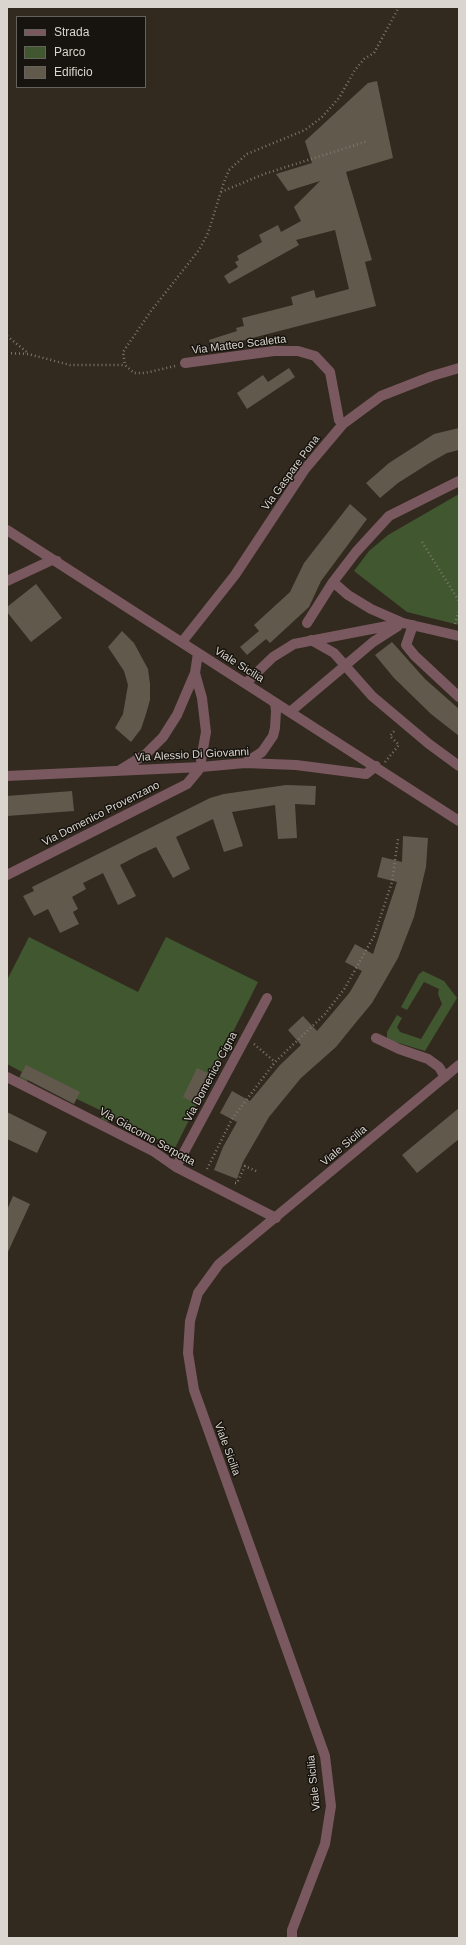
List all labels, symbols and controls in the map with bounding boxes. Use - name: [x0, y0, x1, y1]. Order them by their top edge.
- legend: [16, 16, 146, 88]
- text: Strada: [54, 25, 89, 39]
- text: Parco: [54, 45, 85, 59]
- text: Edificio: [54, 65, 93, 79]
- street label: Via Matteo Scaletta: [191, 333, 287, 357]
- street label: Via Gaspare Pona: [259, 433, 323, 513]
- street label: Viale Sicilia: [212, 645, 266, 685]
- street label: Via Alessio Di Giovanni: [135, 745, 249, 765]
- street label: Via Domenico Provenzano: [40, 779, 162, 849]
- street label: Via Domenico Cigna: [182, 1030, 240, 1124]
- street label: Via Giacomo Serpotta: [97, 1105, 197, 1169]
- street label: Viale Sicilia: [318, 1123, 370, 1169]
- street label: Viale Sicilia: [211, 1420, 243, 1478]
- street label: Viale Sicilia: [305, 1754, 323, 1812]

